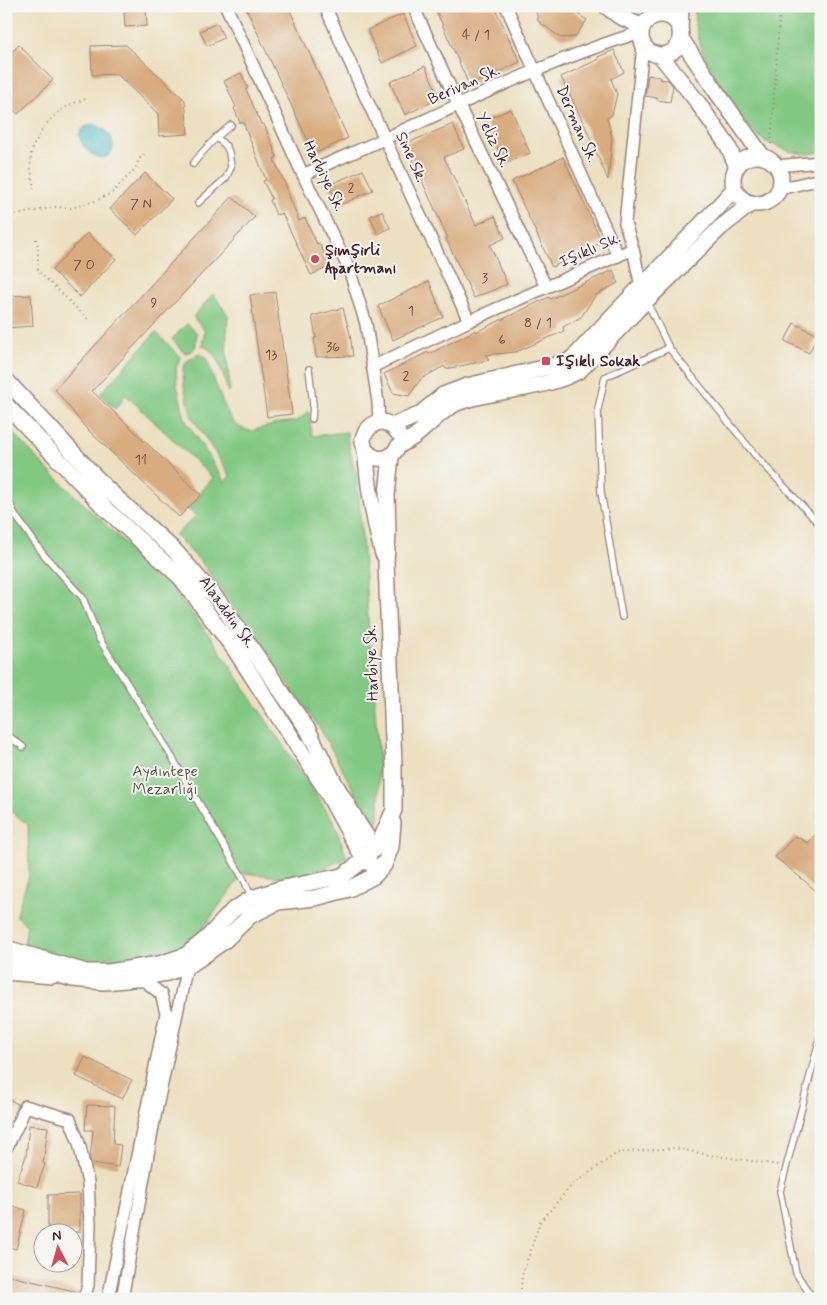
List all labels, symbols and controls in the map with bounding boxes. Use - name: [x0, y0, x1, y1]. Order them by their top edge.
- house number: 4 / 1: [462, 26, 490, 44]
- street label: Berivan Sk.: [425, 60, 503, 110]
- street label: Derman Sk.: [551, 82, 603, 166]
- street label: Yeliz Sk.: [471, 109, 515, 171]
- street label: Sine Sk.: [390, 128, 432, 186]
- street label: Harbiye Sk.: [298, 137, 350, 215]
- house number: 2: [348, 179, 355, 197]
- house number: 7 N: [130, 195, 152, 213]
- street label: Işıklı Sk.: [556, 227, 624, 273]
- place label: Şimşirli Apartmanı: [325, 240, 397, 280]
- marker: Şimşirli Apartmanı: [309, 253, 321, 265]
- house number: 7 O: [73, 256, 95, 274]
- house number: 3: [482, 269, 488, 287]
- house number: 9: [151, 294, 158, 312]
- house number: 1: [408, 302, 414, 320]
- house number: 8 / 1: [524, 314, 552, 332]
- house number: 6: [498, 331, 506, 349]
- house number: 36: [326, 338, 340, 356]
- house number: 13: [265, 346, 277, 364]
- place label: Işıklı Sokak: [556, 351, 640, 372]
- marker: Işıklı Sokak: [540, 355, 552, 367]
- house number: 2: [403, 367, 410, 385]
- house number: 11: [135, 451, 147, 469]
- street label: Alaaddin Sk.: [194, 572, 260, 652]
- street label: Harbiye Sk.: [360, 624, 384, 702]
- park label: Aydıntepe Mezarlığı: [132, 761, 198, 800]
- north arrow: [32, 1222, 82, 1272]
- text: N: [51, 1227, 62, 1246]

